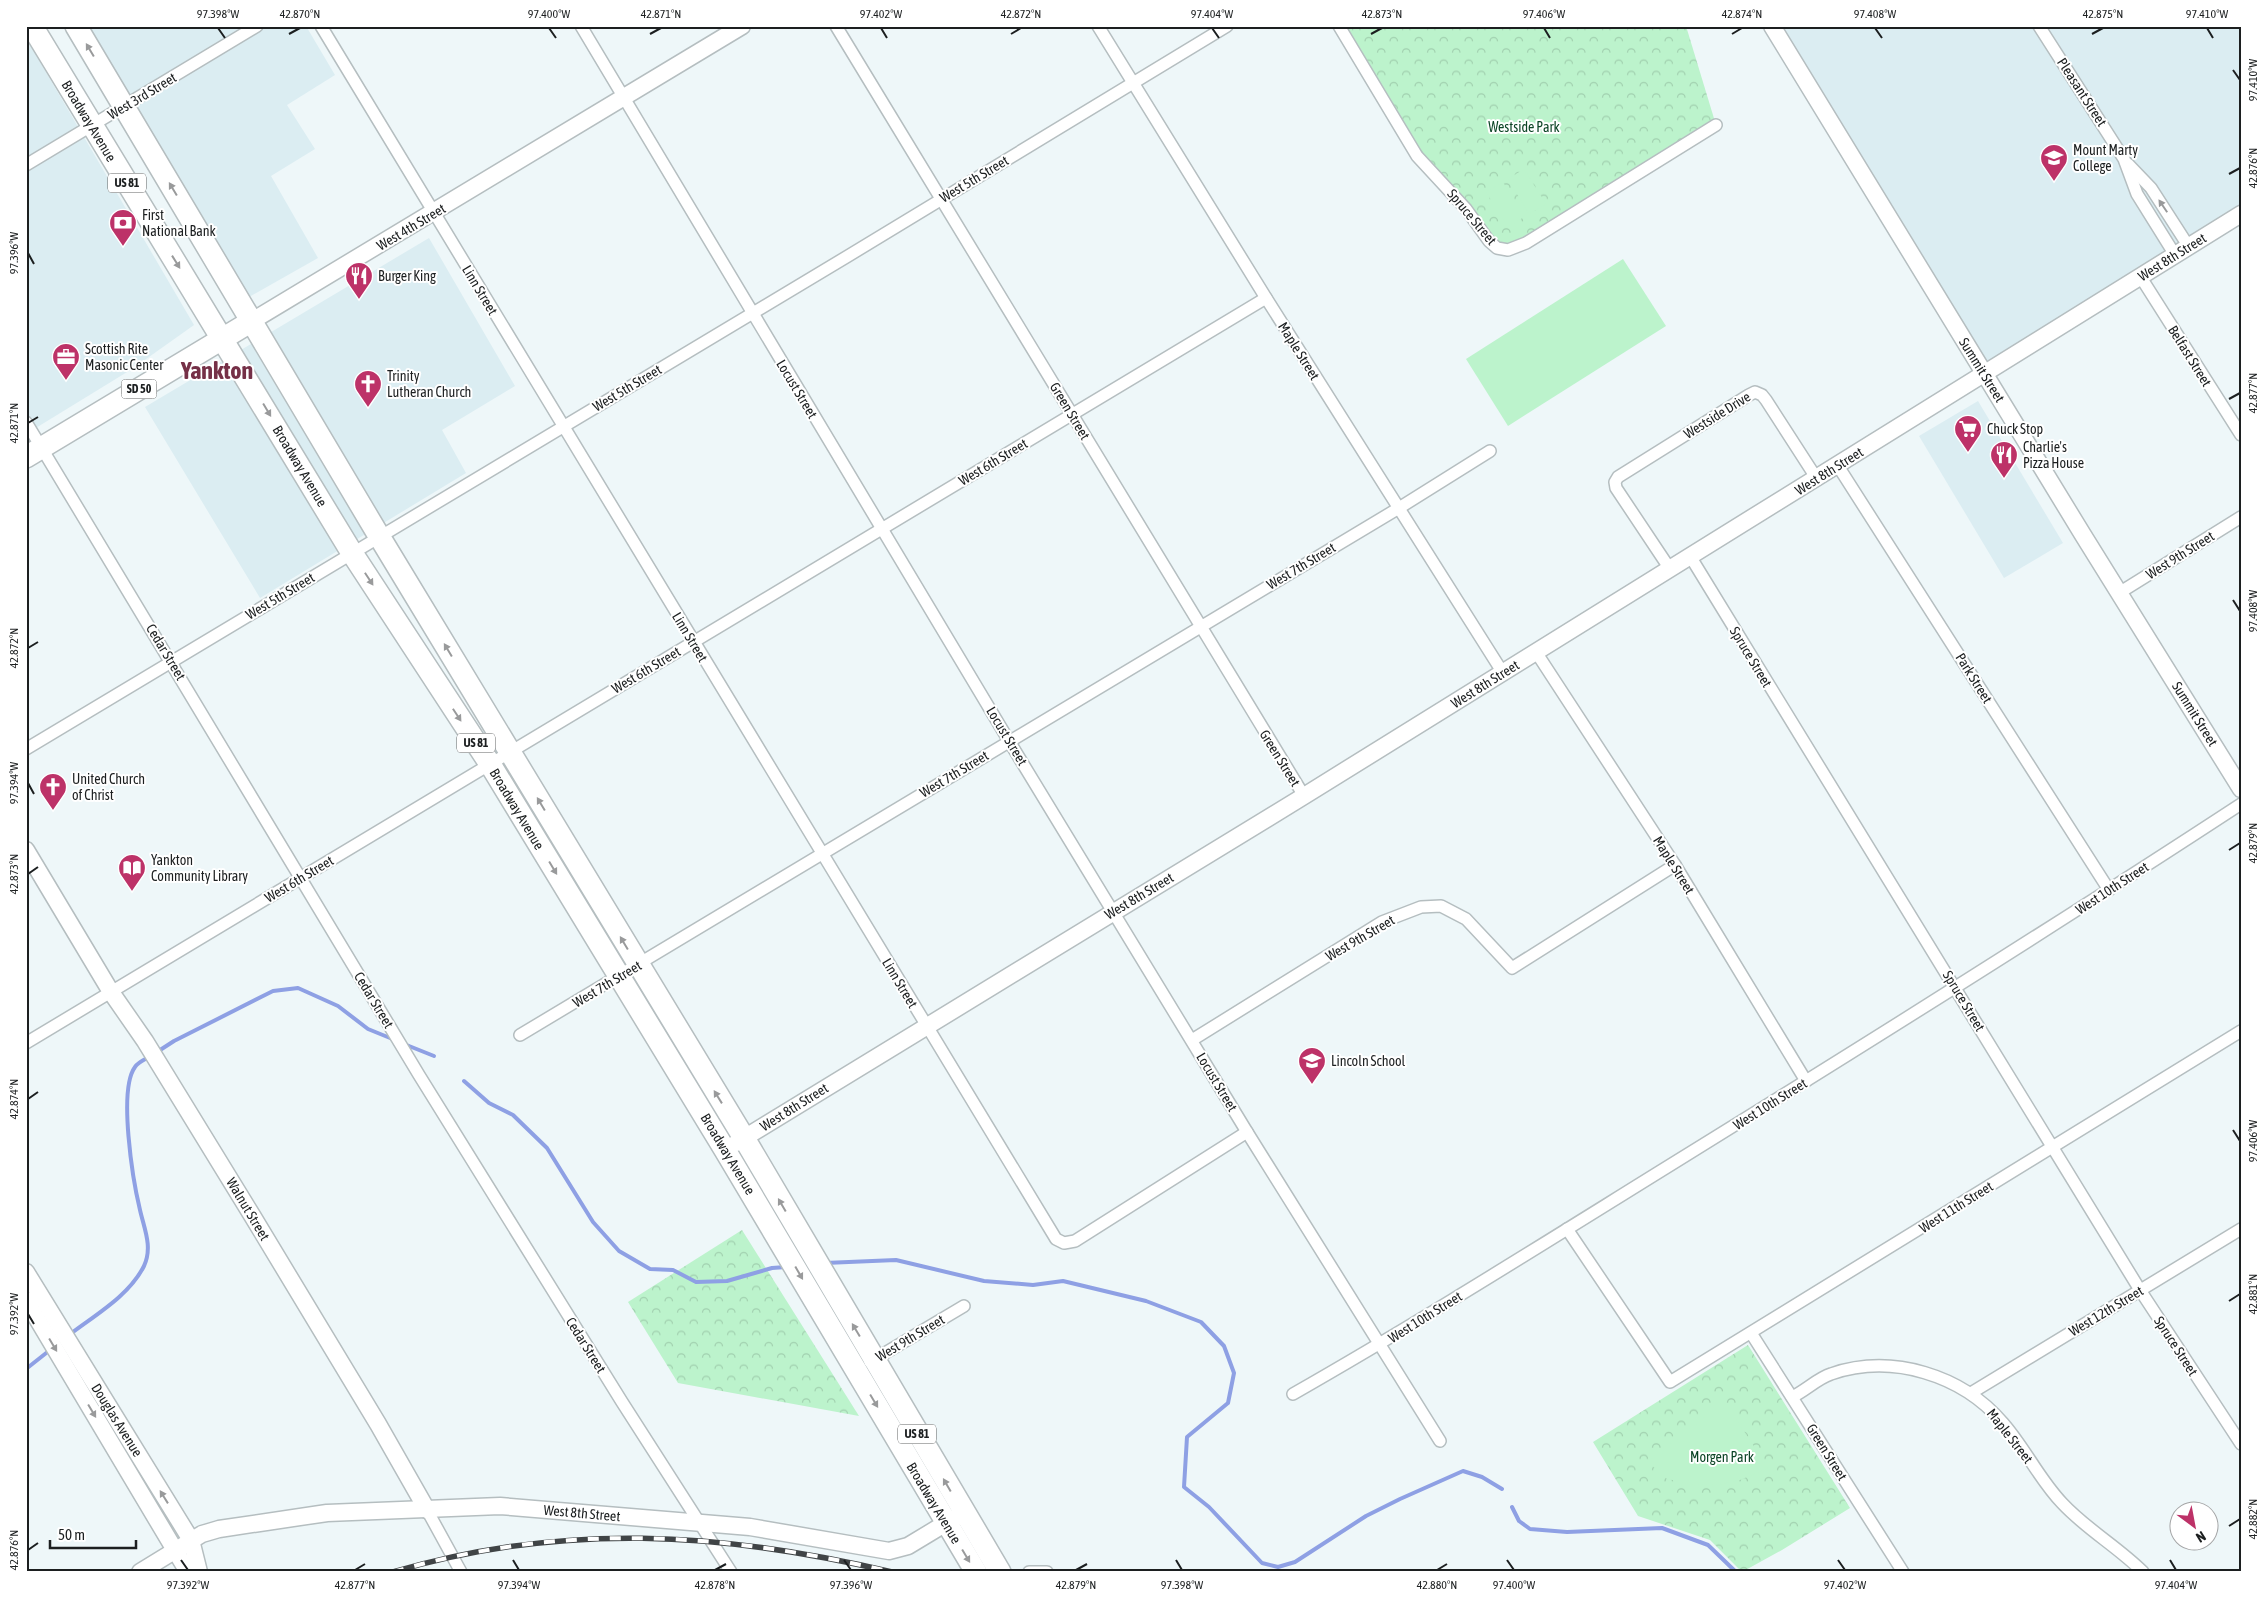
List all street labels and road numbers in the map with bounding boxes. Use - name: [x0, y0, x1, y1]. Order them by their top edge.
- street label: Pleasant Street: [2054, 55, 2110, 129]
- street label: West 3rd Street: [105, 69, 179, 123]
- street label: Broadway Avenue: [59, 78, 119, 164]
- street label: West 5th Street: [937, 152, 1011, 206]
- road number: US 81: [108, 174, 146, 192]
- street label: Spruce Street: [1444, 186, 1500, 248]
- street label: West 4th Street: [374, 200, 448, 254]
- street label: West 8th Street: [2135, 230, 2209, 284]
- street label: Linn Street: [459, 262, 501, 318]
- street label: Maple Street: [1275, 319, 1323, 383]
- street label: Belfast Street: [2165, 323, 2215, 389]
- street label: Summit Street: [1956, 335, 2008, 405]
- street label: Locust Street: [773, 357, 821, 421]
- street label: West 5th Street: [590, 361, 664, 415]
- road number: SD 50: [122, 379, 156, 398]
- street label: Green Street: [1047, 380, 1093, 442]
- street label: Westside Drive: [1681, 388, 1753, 442]
- street label: Broadway Avenue: [270, 423, 330, 509]
- street label: West 6th Street: [956, 435, 1030, 489]
- street label: West 8th Street: [1792, 444, 1866, 498]
- street label: West 9th Street: [2143, 528, 2217, 582]
- street label: West 7th Street: [1264, 539, 1338, 593]
- street label: West 5th Street: [243, 569, 317, 623]
- street label: Linn Street: [669, 609, 711, 665]
- street label: Cedar Street: [143, 621, 189, 683]
- street label: Spruce Street: [1727, 624, 1775, 690]
- street label: West 6th Street: [609, 643, 683, 697]
- street label: Park Street: [1952, 650, 1996, 706]
- street label: West 8th Street: [1448, 657, 1522, 711]
- street label: Summit Street: [2169, 679, 2221, 749]
- street label: Locust Street: [983, 704, 1031, 768]
- street label: Green Street: [1256, 727, 1304, 789]
- road number: US 81: [457, 734, 495, 752]
- street label: West 7th Street: [917, 747, 991, 801]
- street label: Broadway Avenue: [487, 766, 547, 852]
- street label: Maple Street: [1650, 833, 1698, 897]
- street label: West 6th Street: [262, 852, 336, 906]
- street label: West 10th Street: [2073, 859, 2151, 917]
- street label: West 8th Street: [1102, 869, 1176, 923]
- street label: West 9th Street: [1323, 912, 1397, 964]
- street label: Linn Street: [879, 955, 921, 1011]
- street label: West 7th Street: [570, 957, 644, 1011]
- street label: Spruce Street: [1940, 968, 1988, 1034]
- street label: Cedar Street: [351, 969, 397, 1031]
- street label: Locust Street: [1193, 1050, 1241, 1114]
- street label: West 10th Street: [1730, 1075, 1810, 1133]
- street label: West 8th Street: [757, 1080, 831, 1134]
- street label: Broadway Avenue: [698, 1111, 758, 1197]
- street label: Walnut Street: [223, 1175, 273, 1243]
- street label: West 11th Street: [1916, 1178, 1996, 1236]
- street label: West 12th Street: [2066, 1283, 2146, 1339]
- street label: West 10th Street: [1385, 1288, 1465, 1346]
- street label: West 9th Street: [873, 1311, 947, 1365]
- street label: Spruce Street: [2151, 1313, 2201, 1379]
- street label: Cedar Street: [563, 1314, 609, 1376]
- street label: Douglas Avenue: [88, 1381, 146, 1459]
- street label: Maple Street: [1984, 1405, 2036, 1467]
- street label: Green Street: [1803, 1421, 1851, 1483]
- road number: US 81: [898, 1425, 936, 1444]
- street label: Broadway Avenue: [904, 1460, 964, 1546]
- street label: West 8th Street: [543, 1502, 621, 1524]

